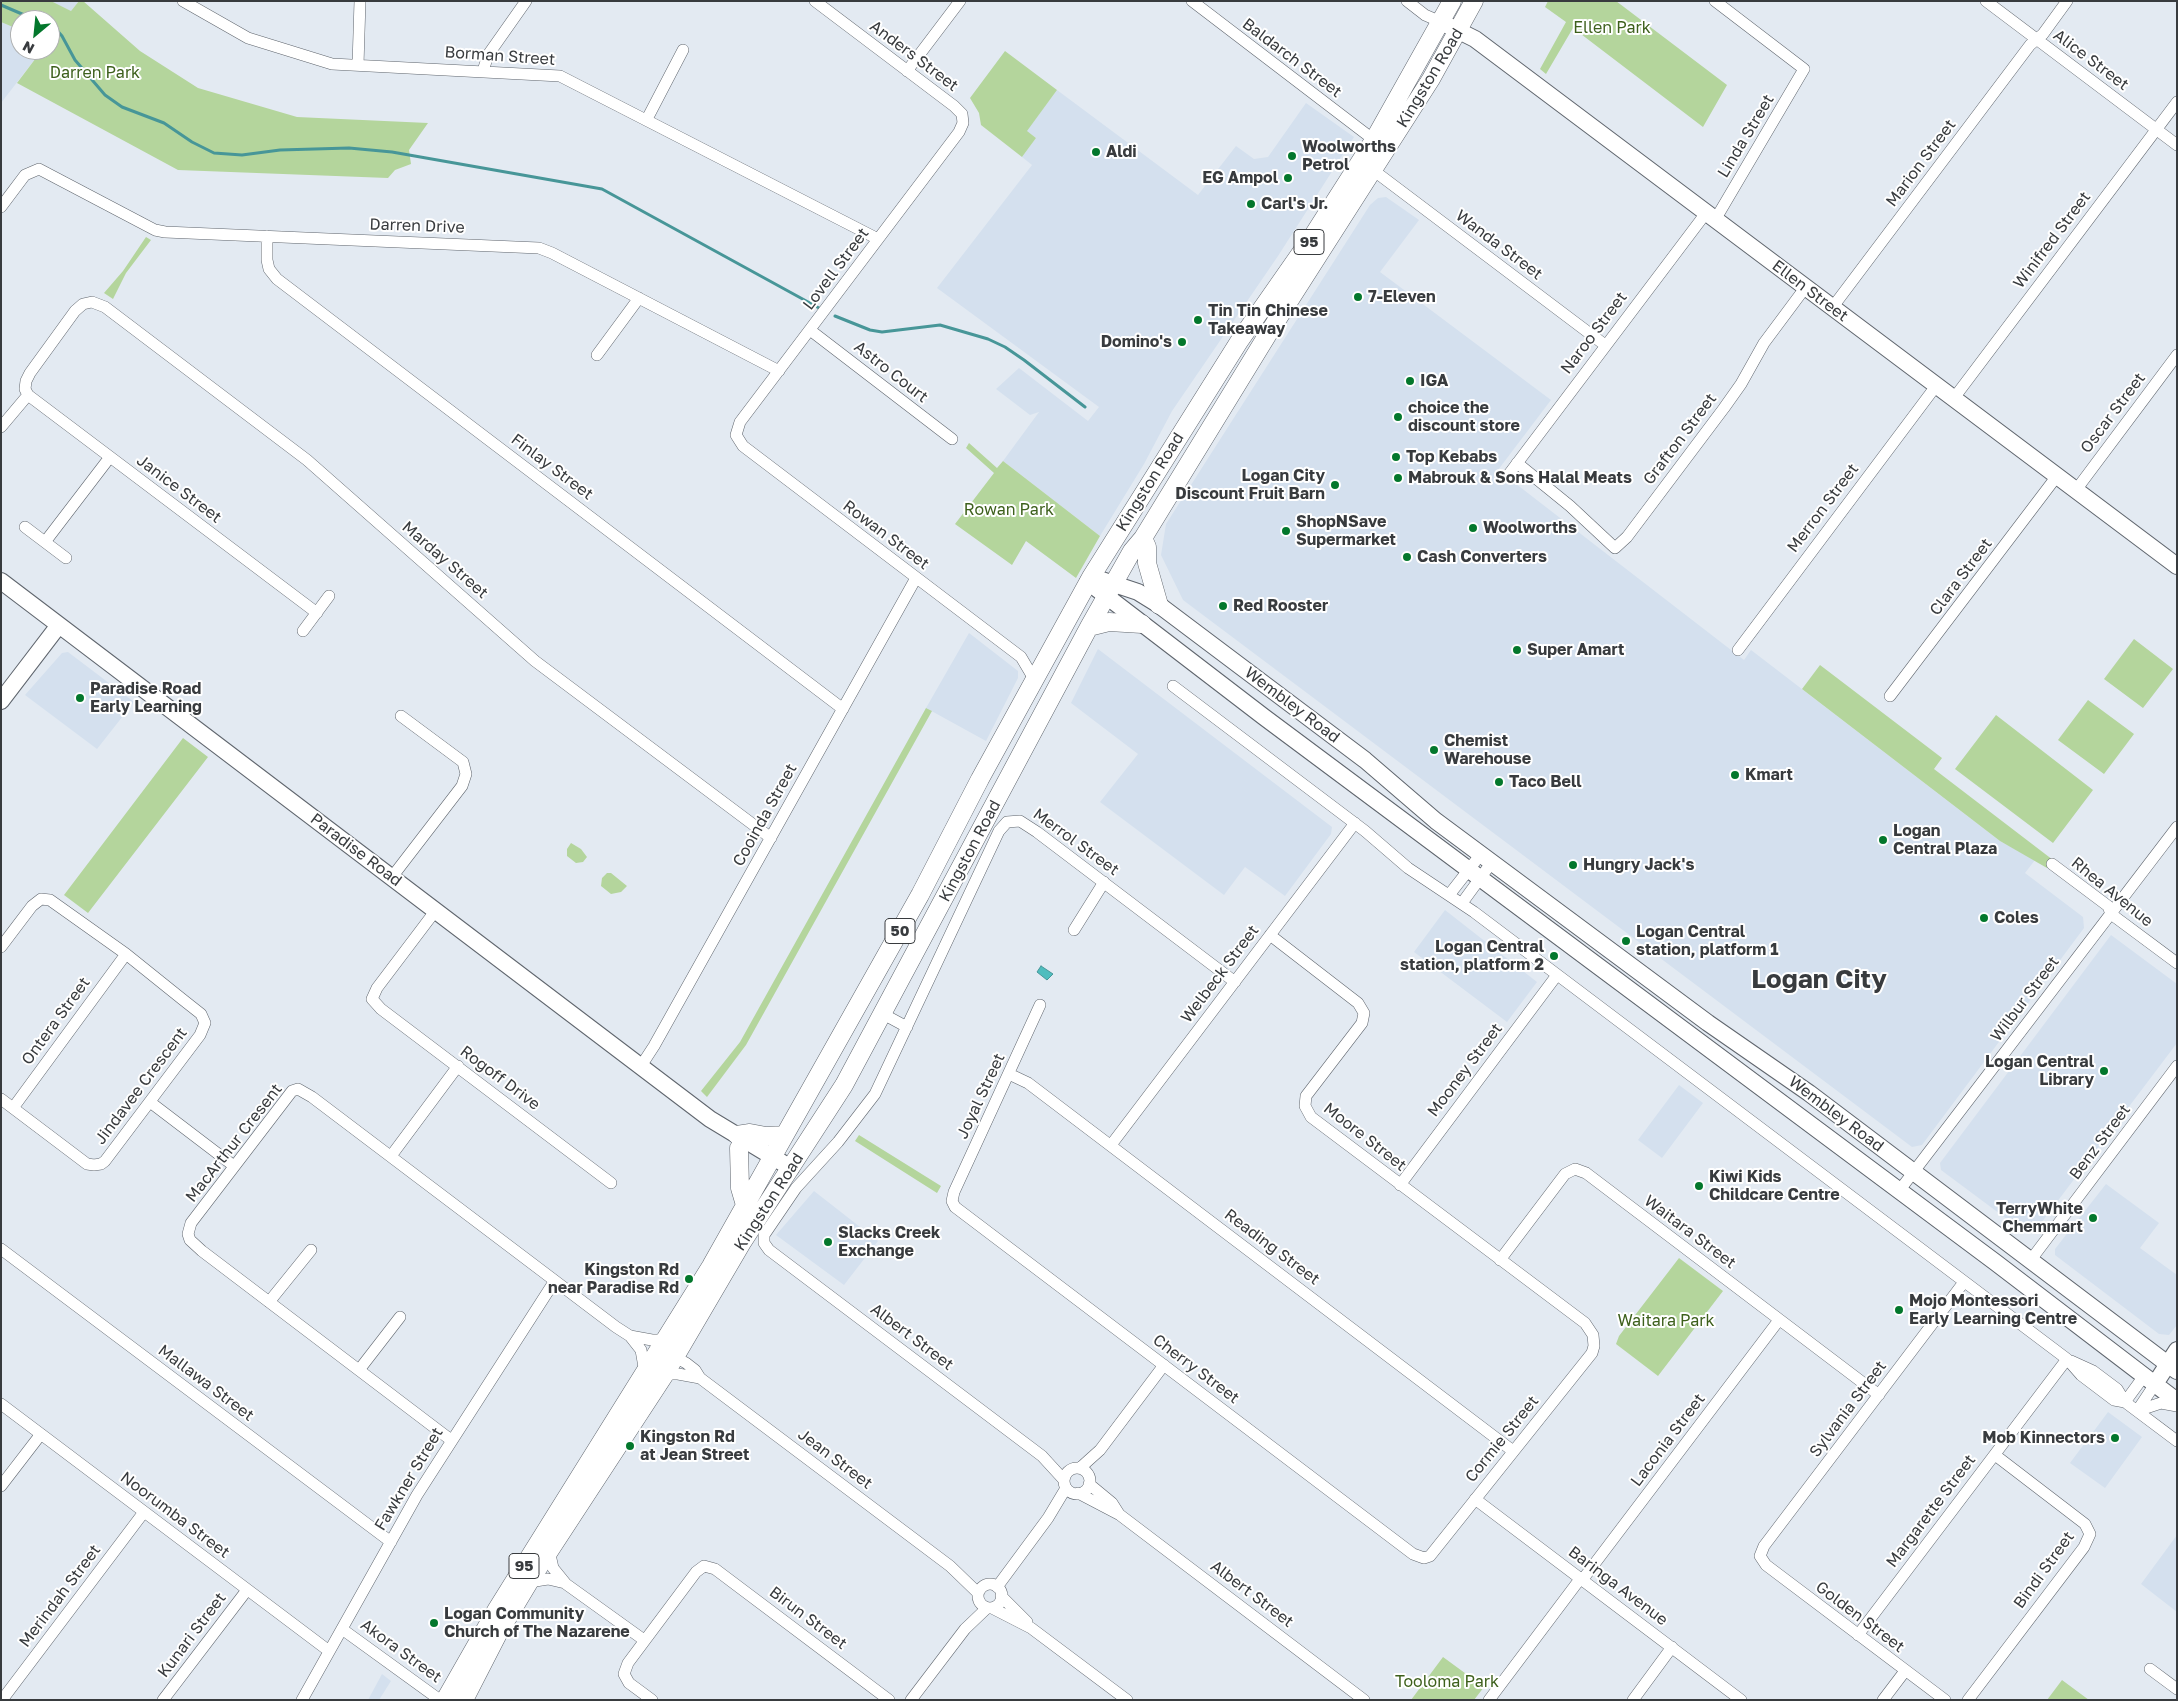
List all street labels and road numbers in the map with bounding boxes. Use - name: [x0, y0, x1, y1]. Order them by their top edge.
- street label: Baldarch Street: [1238, 14, 1346, 102]
- street label: Anders Street: [866, 17, 962, 95]
- street label: Kingston Road: [1393, 25, 1467, 131]
- street label: Alice Street: [2050, 26, 2132, 94]
- street label: Borman Street: [444, 43, 556, 69]
- street label: Linda Street: [1714, 91, 1778, 181]
- street label: Marion Street: [1882, 116, 1960, 210]
- street label: Winifred Street: [2009, 188, 2095, 292]
- street label: Wanda Street: [1452, 206, 1546, 284]
- street label: Darren Drive: [369, 215, 465, 237]
- street label: Lovell Street: [799, 224, 873, 314]
- road number: 95: [1294, 230, 1324, 254]
- street label: Ellen Street: [1768, 256, 1852, 326]
- street label: Naroo Street: [1557, 288, 1631, 378]
- street label: Astro Court: [850, 337, 932, 407]
- street label: Oscar Street: [2077, 369, 2149, 457]
- street label: Grafton Street: [1639, 389, 1721, 489]
- street label: Kingston Road: [1112, 429, 1188, 535]
- street label: Finlay Street: [507, 430, 597, 504]
- street label: Janice Street: [133, 451, 225, 527]
- street label: Merron Street: [1783, 460, 1863, 556]
- street label: Rowan Street: [839, 496, 933, 574]
- street label: Marday Street: [398, 517, 492, 603]
- street label: Clara Street: [1926, 535, 1996, 619]
- street label: Wembley Road: [1241, 663, 1343, 747]
- street label: Cooinda Street: [729, 760, 801, 870]
- street label: Kingston Road: [935, 797, 1005, 905]
- street label: Merrol Street: [1029, 804, 1123, 880]
- street label: Paradise Road: [306, 809, 406, 891]
- street label: Rhea Avenue: [2067, 853, 2157, 931]
- road number: 50: [885, 918, 915, 944]
- street label: Welbeck Street: [1177, 921, 1263, 1027]
- street label: Wilbur Street: [1987, 953, 2063, 1045]
- street label: Ontera Street: [18, 973, 94, 1069]
- street label: Mooney Street: [1424, 1019, 1506, 1121]
- street label: Jindavee Crescent: [91, 1024, 191, 1148]
- street label: Rogoff Drive: [456, 1042, 544, 1114]
- street label: Joyal Street: [953, 1050, 1009, 1142]
- street label: Wembley Road: [1785, 1072, 1887, 1156]
- street label: MacArthur Cresent: [182, 1080, 286, 1206]
- street label: Moore Street: [1320, 1099, 1410, 1175]
- street label: Benz Street: [2065, 1101, 2135, 1183]
- street label: Kingston Road: [730, 1150, 808, 1254]
- street label: Waitara Street: [1640, 1191, 1740, 1273]
- street label: Reading Street: [1221, 1205, 1323, 1289]
- street label: Albert Street: [867, 1300, 957, 1374]
- street label: Cherry Street: [1149, 1330, 1243, 1408]
- street label: Mallawa Street: [154, 1341, 258, 1425]
- street label: Sylvania Street: [1805, 1357, 1891, 1461]
- street label: Laconia Street: [1627, 1390, 1709, 1490]
- street label: Cormie Street: [1461, 1392, 1543, 1486]
- street label: Fawkner Street: [371, 1424, 447, 1534]
- street label: Jean Street: [794, 1425, 876, 1493]
- street label: Margarette Street: [1882, 1451, 1980, 1571]
- street label: Noorumba Street: [117, 1468, 233, 1562]
- street label: Bindi Street: [2010, 1528, 2078, 1612]
- street label: Merindah Street: [15, 1541, 105, 1651]
- street label: Baringa Avenue: [1565, 1542, 1671, 1630]
- road number: 95: [509, 1554, 539, 1578]
- street label: Albert Street: [1207, 1557, 1297, 1631]
- street label: Golden Street: [1812, 1577, 1908, 1657]
- street label: Birun Street: [765, 1583, 851, 1653]
- street label: Kunari Street: [154, 1589, 230, 1681]
- street label: Akora Street: [357, 1615, 445, 1687]

